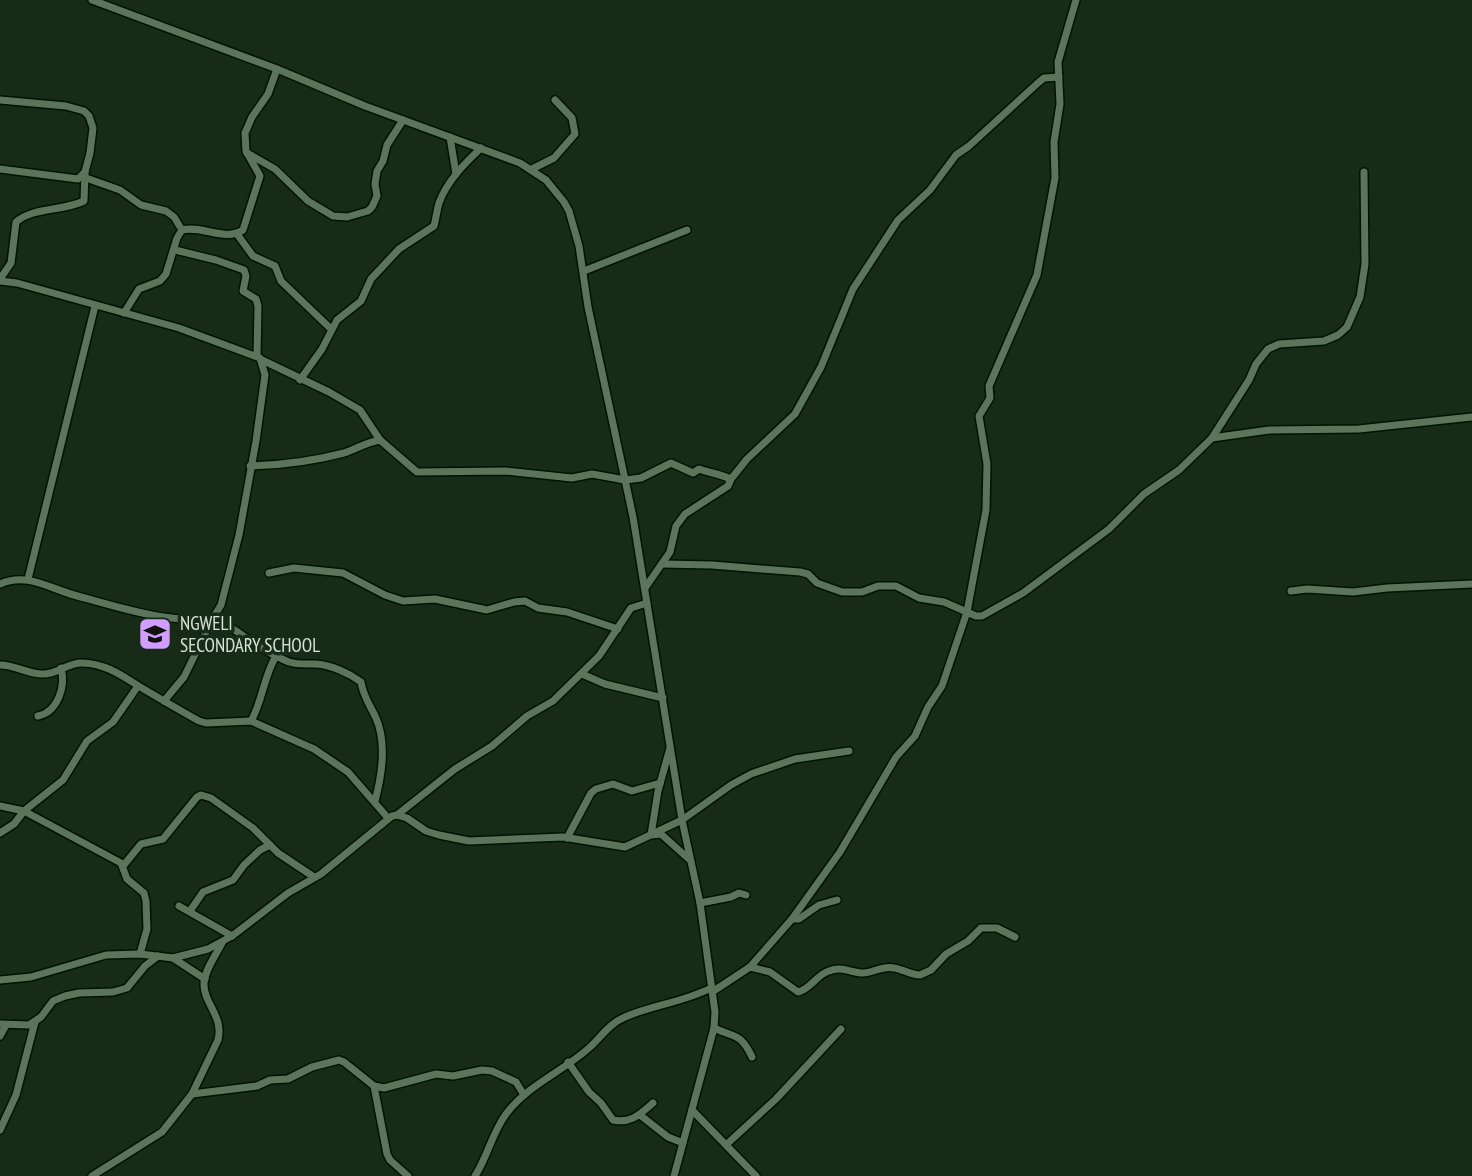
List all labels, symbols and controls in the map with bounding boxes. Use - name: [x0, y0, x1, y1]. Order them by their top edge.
- place label: NGWELI SECONDARY SCHOOL: [180, 611, 320, 657]
- school or university icon: NGWELI SECONDARY SCHOOL: [136, 615, 174, 653]

